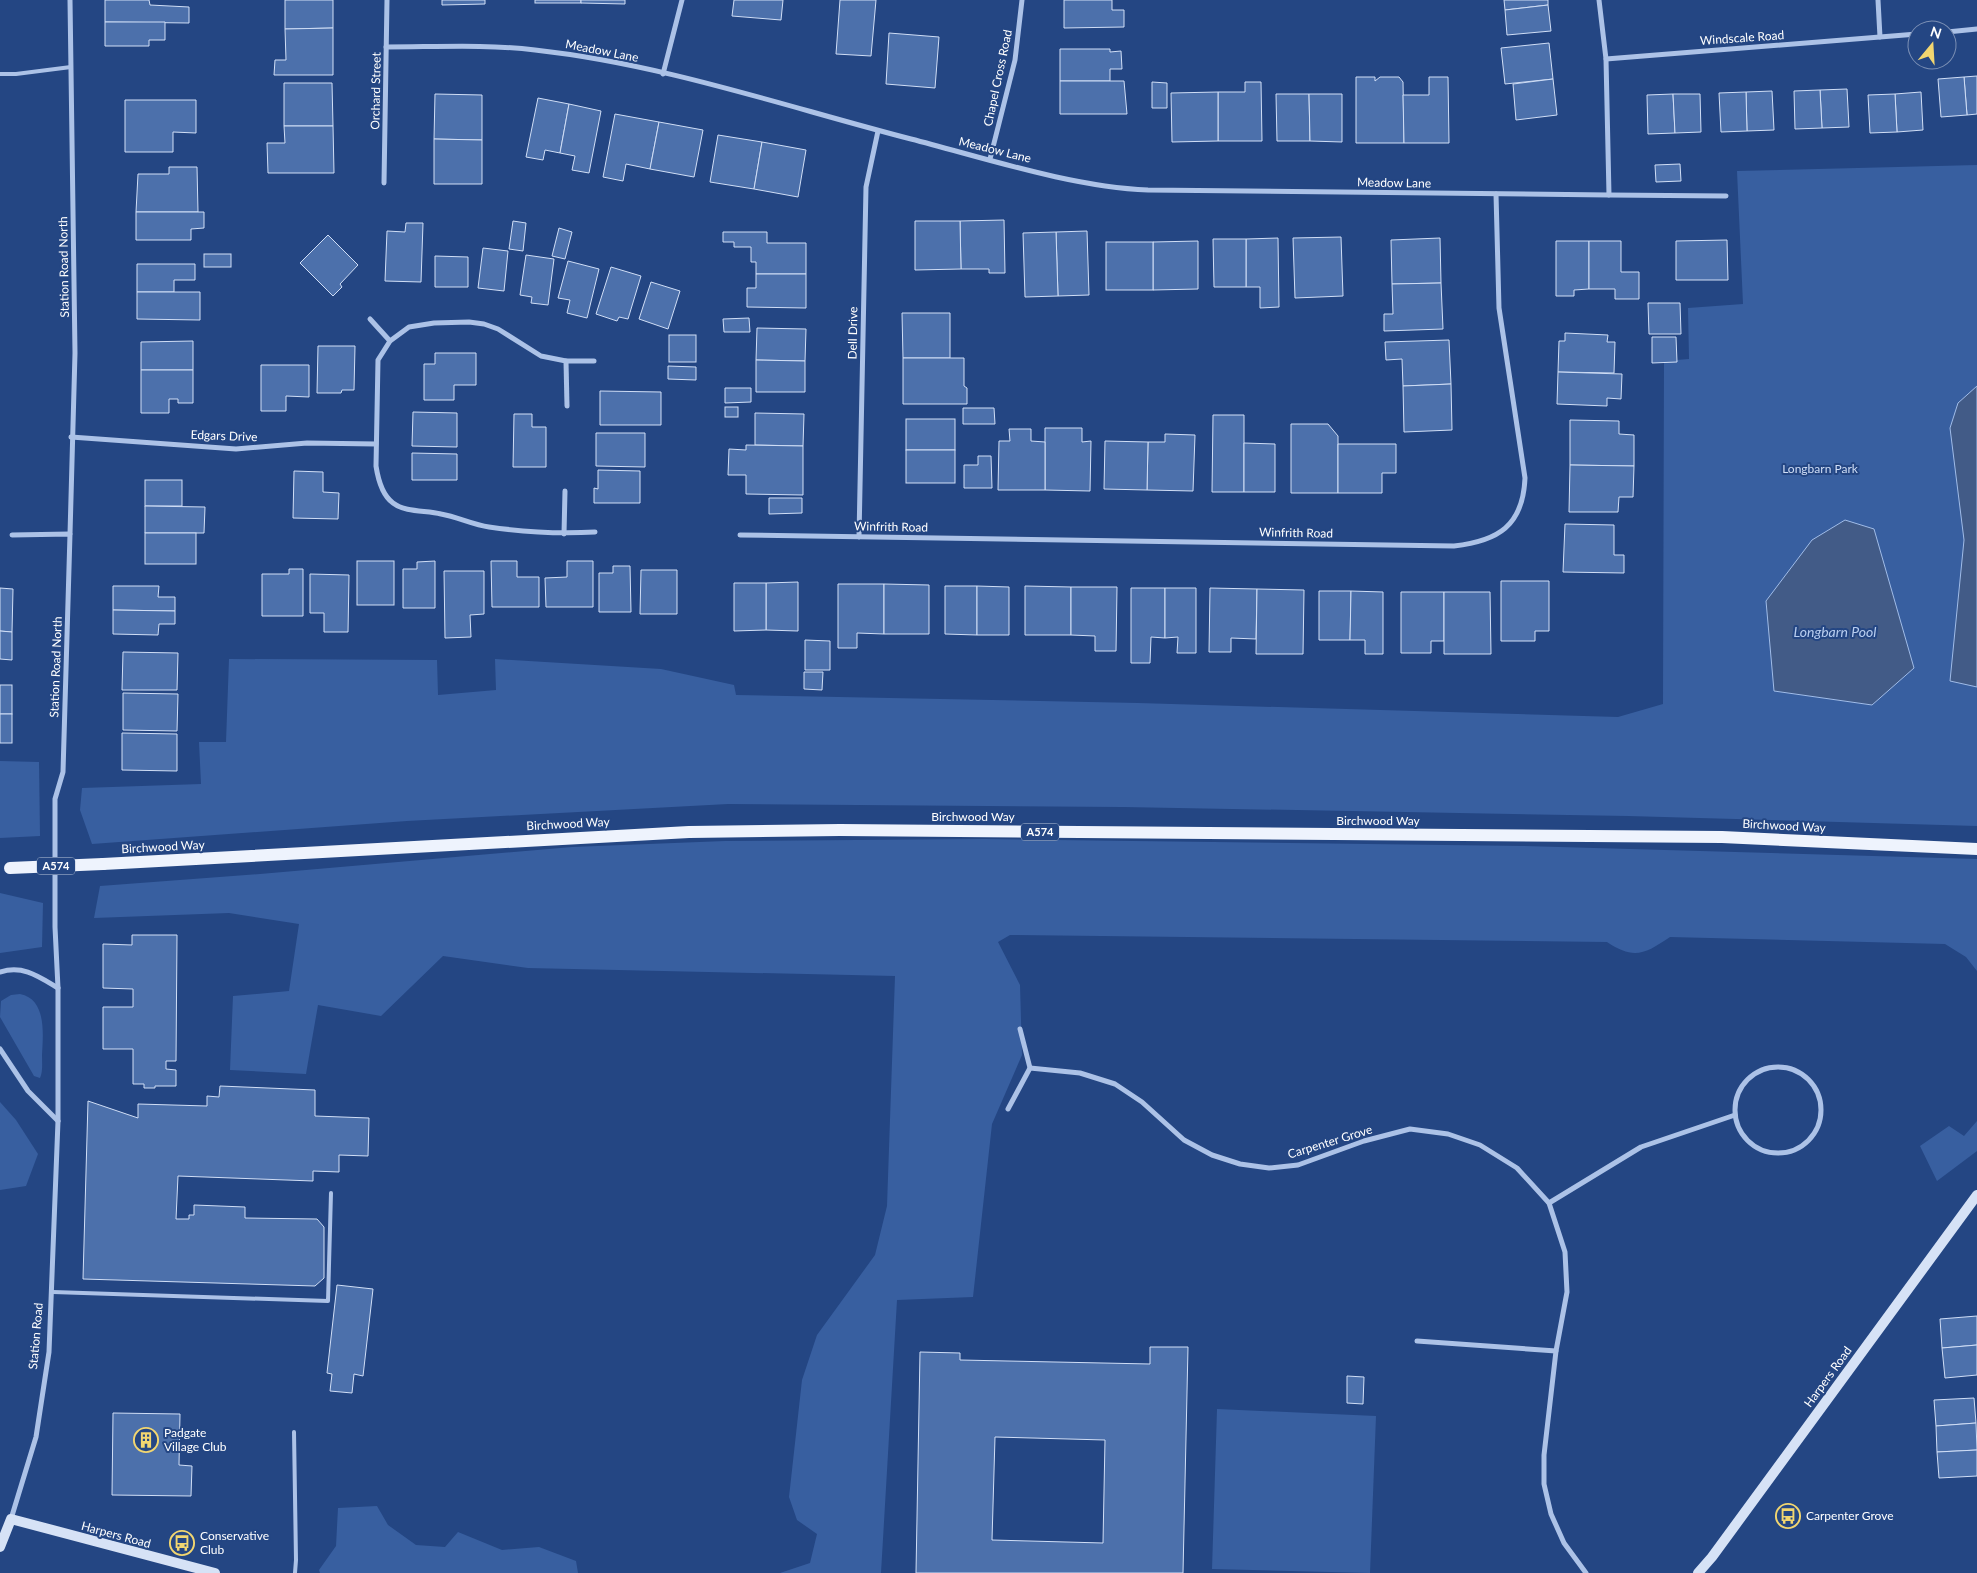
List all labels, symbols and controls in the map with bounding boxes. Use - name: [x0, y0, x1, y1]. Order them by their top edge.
- north arrow: [1907, 20, 1957, 70]
- text: N: [1928, 22, 1944, 42]
- street label: Windscale Road: [1699, 27, 1785, 48]
- street label: Chapel Cross Road: [980, 28, 1015, 128]
- street label: Meadow Lane: [564, 36, 640, 65]
- street label: Orchard Street: [367, 51, 384, 130]
- street label: Meadow Lane: [957, 133, 1033, 166]
- street label: Meadow Lane: [1357, 174, 1431, 191]
- street label: Station Road North: [55, 216, 72, 318]
- street label: Dell Drive: [845, 306, 860, 359]
- street label: Edgars Drive: [190, 427, 258, 444]
- park label: Longbarn Park: [1782, 461, 1859, 476]
- street label: Winfrith Road: [854, 518, 928, 535]
- street label: Winfrith Road: [1259, 524, 1333, 541]
- street label: Station Road North: [46, 616, 65, 718]
- water label: Longbarn Pool: [1794, 623, 1876, 640]
- street label: Birchwood Way: [931, 809, 1015, 824]
- street label: Birchwood Way: [1336, 813, 1420, 828]
- street label: Birchwood Way: [526, 814, 611, 833]
- street label: Birchwood Way: [1742, 816, 1827, 835]
- road number: A574: [1021, 824, 1059, 840]
- street label: Birchwood Way: [121, 837, 206, 856]
- road number: A574: [37, 858, 75, 874]
- street label: Carpenter Grove: [1286, 1122, 1374, 1162]
- street label: Station Road: [25, 1302, 46, 1370]
- street label: Harpers Road: [1800, 1343, 1855, 1410]
- place label: Padgate Village Club: [164, 1425, 227, 1454]
- building icon: Padgate Village Club: [133, 1427, 159, 1453]
- bus stop icon: Carpenter Grove: [1775, 1503, 1801, 1529]
- place label: Carpenter Grove: [1806, 1508, 1894, 1523]
- street label: Harpers Road: [80, 1518, 153, 1551]
- place label: Conservative Club: [200, 1528, 269, 1557]
- bus stop icon: Conservative Club: [169, 1530, 195, 1556]

